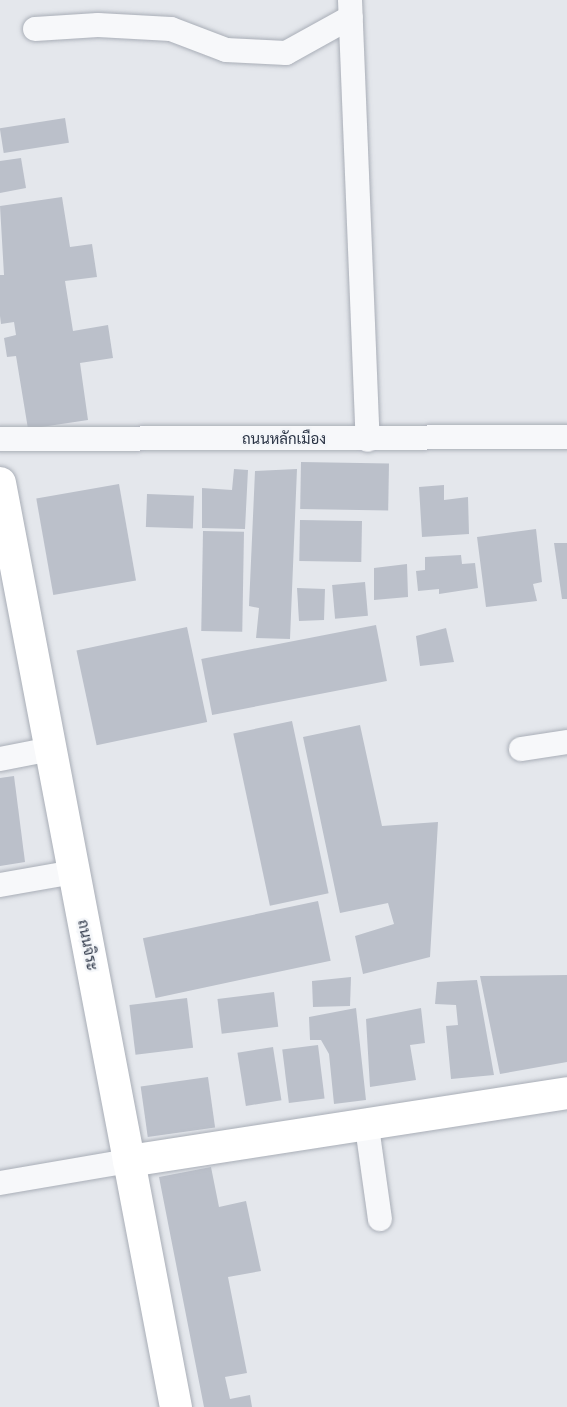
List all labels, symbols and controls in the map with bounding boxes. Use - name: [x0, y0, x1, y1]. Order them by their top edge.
- street label: ถนนหลักเมือง: [242, 430, 326, 448]
- street label: ถนนจิระ: [74, 918, 102, 972]

